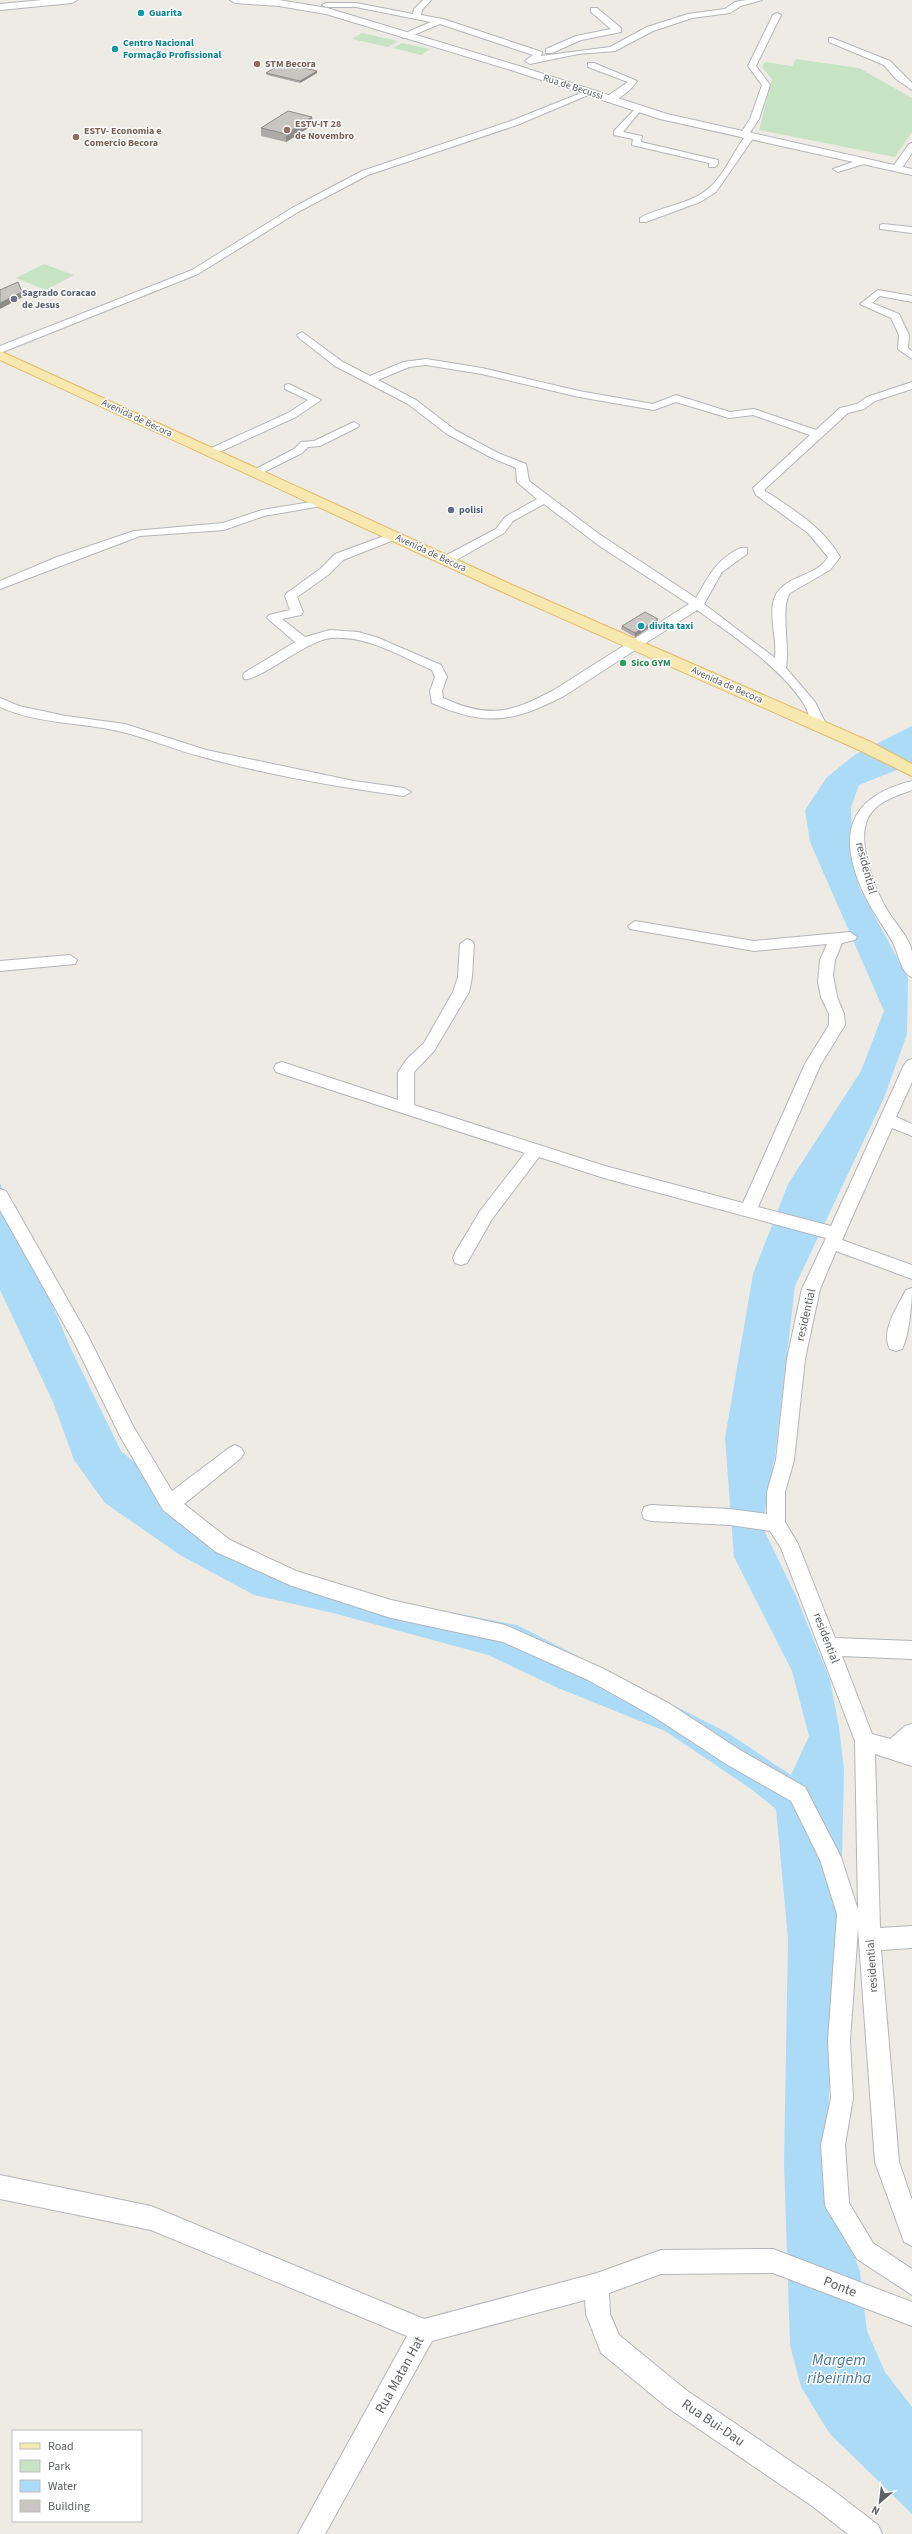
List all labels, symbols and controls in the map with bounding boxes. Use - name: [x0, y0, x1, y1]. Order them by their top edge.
- place label: Guarita: [149, 6, 182, 20]
- marker: Guarita: [136, 8, 146, 18]
- place label: Centro Nacional Formação Profissional: [123, 36, 221, 62]
- marker: Centro Nacional Formação Profissional: [110, 44, 120, 54]
- place label: STM Becora: [265, 57, 316, 71]
- marker: STM Becora: [252, 59, 262, 69]
- street label: Rua de Becussi: [541, 71, 605, 103]
- place label: ESTV-IT 28 de Novembro: [295, 117, 355, 143]
- place label: ESTV- Economia e Comercio Becora: [84, 124, 161, 150]
- marker: ESTV-IT 28 de Novembro: [282, 125, 292, 135]
- marker: ESTV- Economia e Comercio Becora: [71, 132, 81, 142]
- place label: Sagrado Coracao de Jesus: [22, 286, 97, 312]
- marker: Sagrado Coracao de Jesus: [9, 294, 19, 304]
- street label: Avenida de Becora: [99, 395, 175, 441]
- place label: polisi: [459, 503, 483, 517]
- marker: polisi: [446, 505, 456, 515]
- street label: Avenida de Becora: [393, 530, 469, 576]
- place label: divita taxi: [649, 619, 693, 633]
- marker: divita taxi: [636, 621, 646, 631]
- place label: Sico GYM: [631, 656, 671, 670]
- marker: Sico GYM: [618, 658, 628, 668]
- street label: Avenida de Becora: [689, 663, 765, 707]
- street label: residential: [851, 840, 881, 896]
- street label: residential: [792, 1287, 820, 1343]
- street label: residential: [809, 1610, 843, 1666]
- street label: residential: [862, 1939, 882, 1993]
- street label: Ponte: [820, 2272, 860, 2303]
- street label: Rua Matan Hat: [371, 2333, 430, 2417]
- water label: Margem ribeirinha: [807, 2349, 871, 2389]
- street label: Rua Bui-Dau: [677, 2394, 749, 2452]
- legend: [12, 2430, 142, 2522]
- text: Road: [48, 2438, 74, 2455]
- text: Park: [48, 2458, 70, 2475]
- text: Water: [48, 2478, 78, 2495]
- north arrow: [860, 2482, 900, 2522]
- text: Building: [48, 2498, 90, 2515]
- text: N: [869, 2502, 882, 2519]

